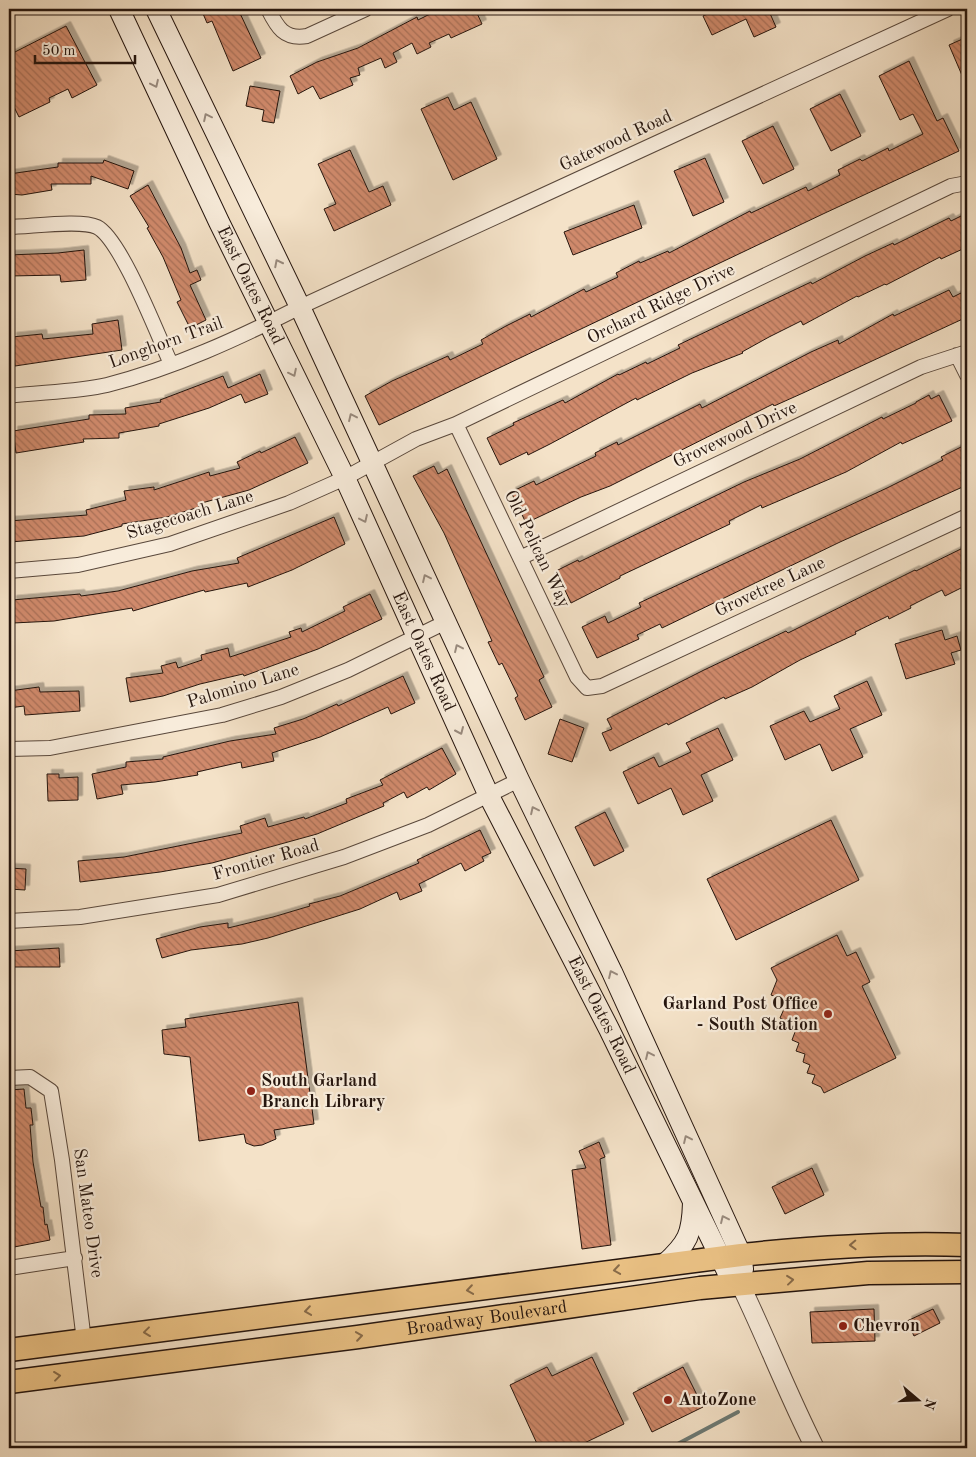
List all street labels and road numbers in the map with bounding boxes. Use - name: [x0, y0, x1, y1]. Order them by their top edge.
- street label: Gatewood Road: [557, 107, 675, 175]
- street label: East Oates Road: [214, 223, 287, 348]
- street label: Orchard Ridge Drive: [584, 260, 738, 348]
- street label: Longhorn Trail: [106, 314, 226, 372]
- street label: Grovewood Drive: [670, 399, 800, 471]
- street label: Stagecoach Lane: [124, 487, 256, 543]
- street label: Old Pelican Way: [501, 487, 573, 611]
- street label: Grovetree Lane: [712, 554, 828, 620]
- street label: East Oates Road: [389, 589, 458, 714]
- street label: Palomino Lane: [185, 660, 301, 712]
- street label: Frontier Road: [211, 836, 321, 884]
- street label: East Oates Road: [564, 953, 639, 1077]
- street label: San Mateo Drive: [70, 1147, 106, 1279]
- street label: Broadway Boulevard: [405, 1298, 568, 1339]

